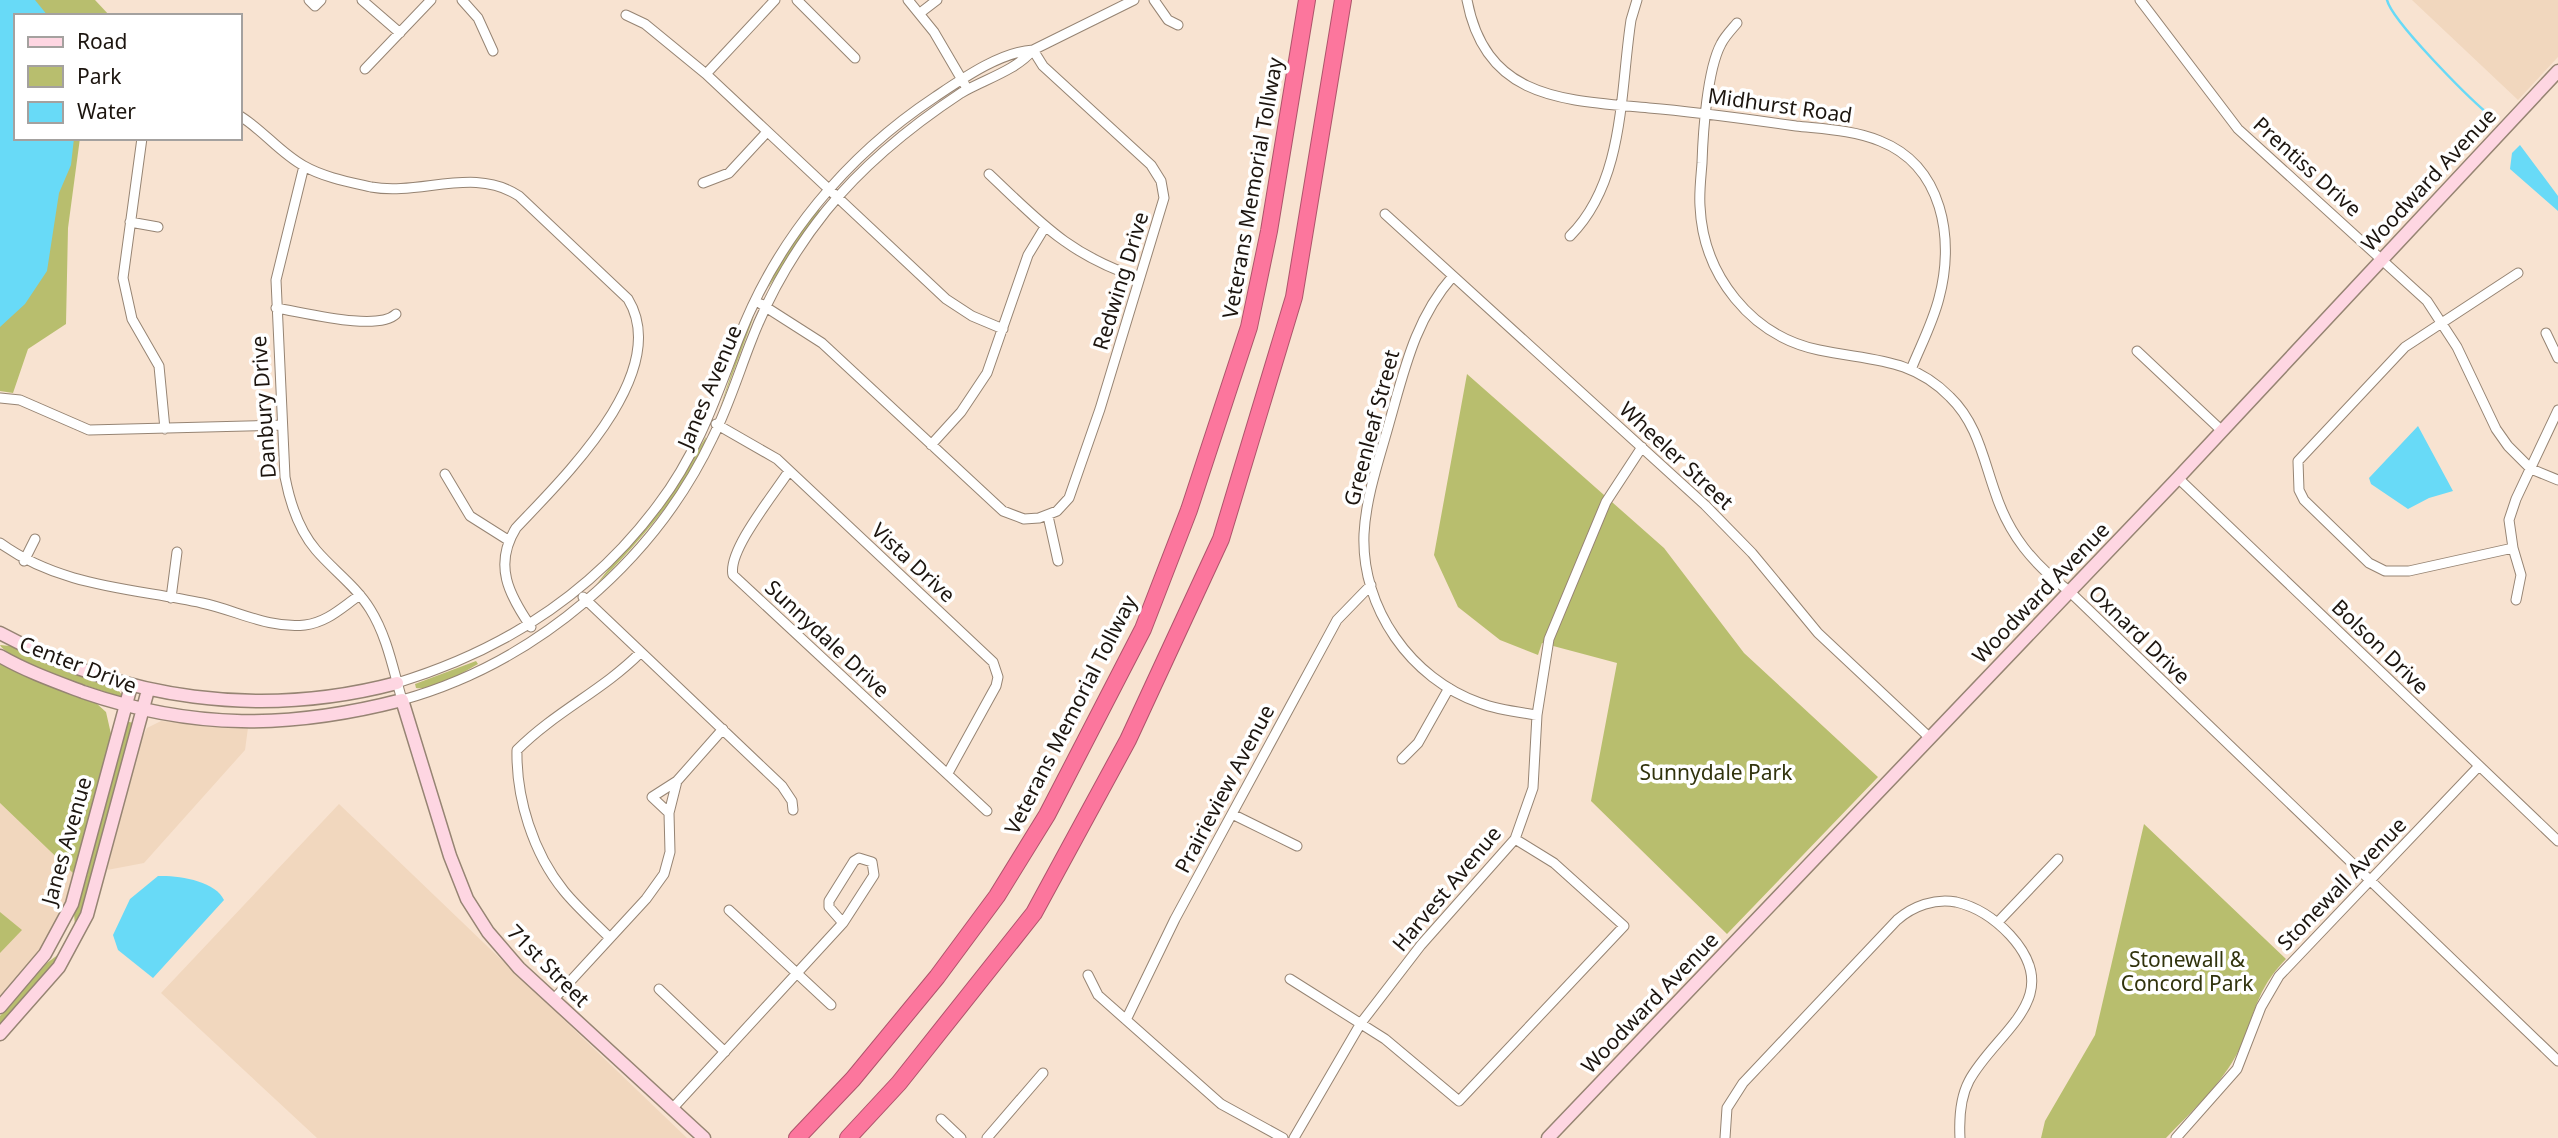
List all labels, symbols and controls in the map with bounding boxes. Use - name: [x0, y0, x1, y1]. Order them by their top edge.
- legend: [14, 14, 242, 140]
- text: Road: [77, 27, 127, 55]
- street label: Veterans Memorial Tollway: [1215, 55, 1289, 321]
- text: Park: [77, 62, 122, 90]
- street label: Midhurst Road: [1706, 81, 1854, 129]
- text: Water: [77, 97, 136, 125]
- street label: Woodward Avenue: [2355, 102, 2502, 257]
- street label: Prentiss Drive: [2248, 110, 2368, 222]
- street label: Redwing Drive: [1086, 208, 1154, 353]
- street label: Janes Avenue: [670, 321, 748, 454]
- street label: Danbury Drive: [244, 335, 282, 479]
- street label: Greenleaf Street: [1337, 346, 1405, 509]
- street label: Wheeler Street: [1614, 395, 1740, 516]
- street label: Vista Drive: [866, 516, 962, 608]
- street label: Woodward Avenue: [1966, 516, 2115, 669]
- street label: Sunnydale Drive: [759, 573, 896, 703]
- street label: Oxnard Drive: [2083, 579, 2196, 690]
- street label: Veterans Memorial Tollway: [998, 590, 1143, 839]
- street label: Bolson Drive: [2326, 593, 2435, 700]
- street label: Center Drive: [16, 629, 141, 699]
- street label: Prairieview Avenue: [1168, 699, 1280, 878]
- park label: Sunnydale Park: [1640, 758, 1793, 786]
- street label: Janes Avenue: [34, 774, 98, 910]
- street label: Stonewall Avenue: [2271, 811, 2412, 956]
- street label: Harvest Avenue: [1386, 820, 1507, 957]
- street label: 71st Street: [501, 918, 596, 1013]
- street label: Woodward Avenue: [1575, 926, 1724, 1079]
- park label: Stonewall & Concord Park: [2121, 945, 2254, 997]

